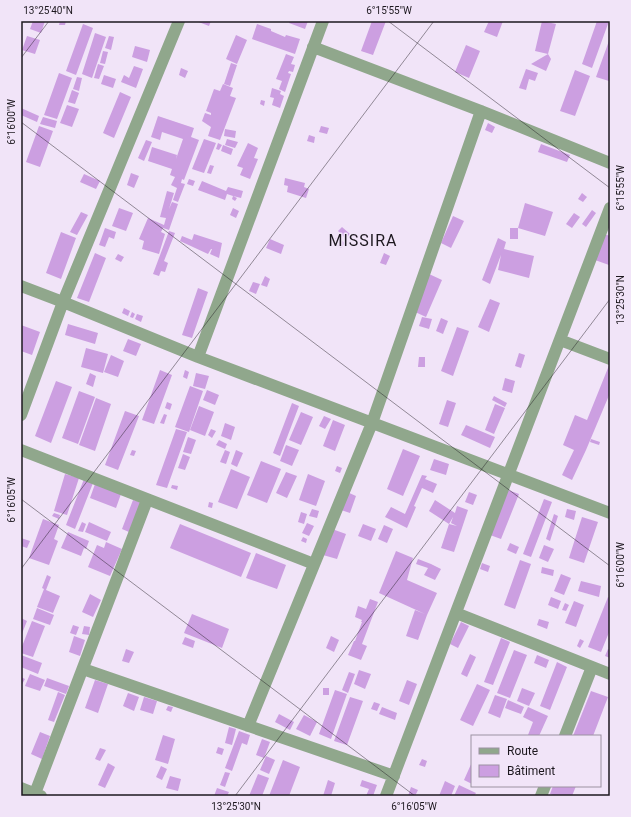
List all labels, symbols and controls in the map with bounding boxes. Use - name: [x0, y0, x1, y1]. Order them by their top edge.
- text: 13°25'40"N: [23, 5, 73, 16]
- text: 6°15'55"W: [366, 5, 412, 16]
- text: 6°16'00"W: [6, 99, 17, 145]
- text: 6°15'55"W: [615, 165, 626, 211]
- district label: MISSIRA: [329, 231, 397, 250]
- text: 13°25'30"N: [615, 275, 626, 325]
- text: 6°16'05"W: [6, 477, 17, 523]
- text: 6°16'00"W: [615, 542, 626, 588]
- legend: [471, 735, 601, 787]
- text: Route: [507, 744, 538, 758]
- text: Bâtiment: [507, 764, 555, 778]
- text: 13°25'30"N: [211, 801, 261, 812]
- text: 6°16'05"W: [391, 801, 437, 812]

